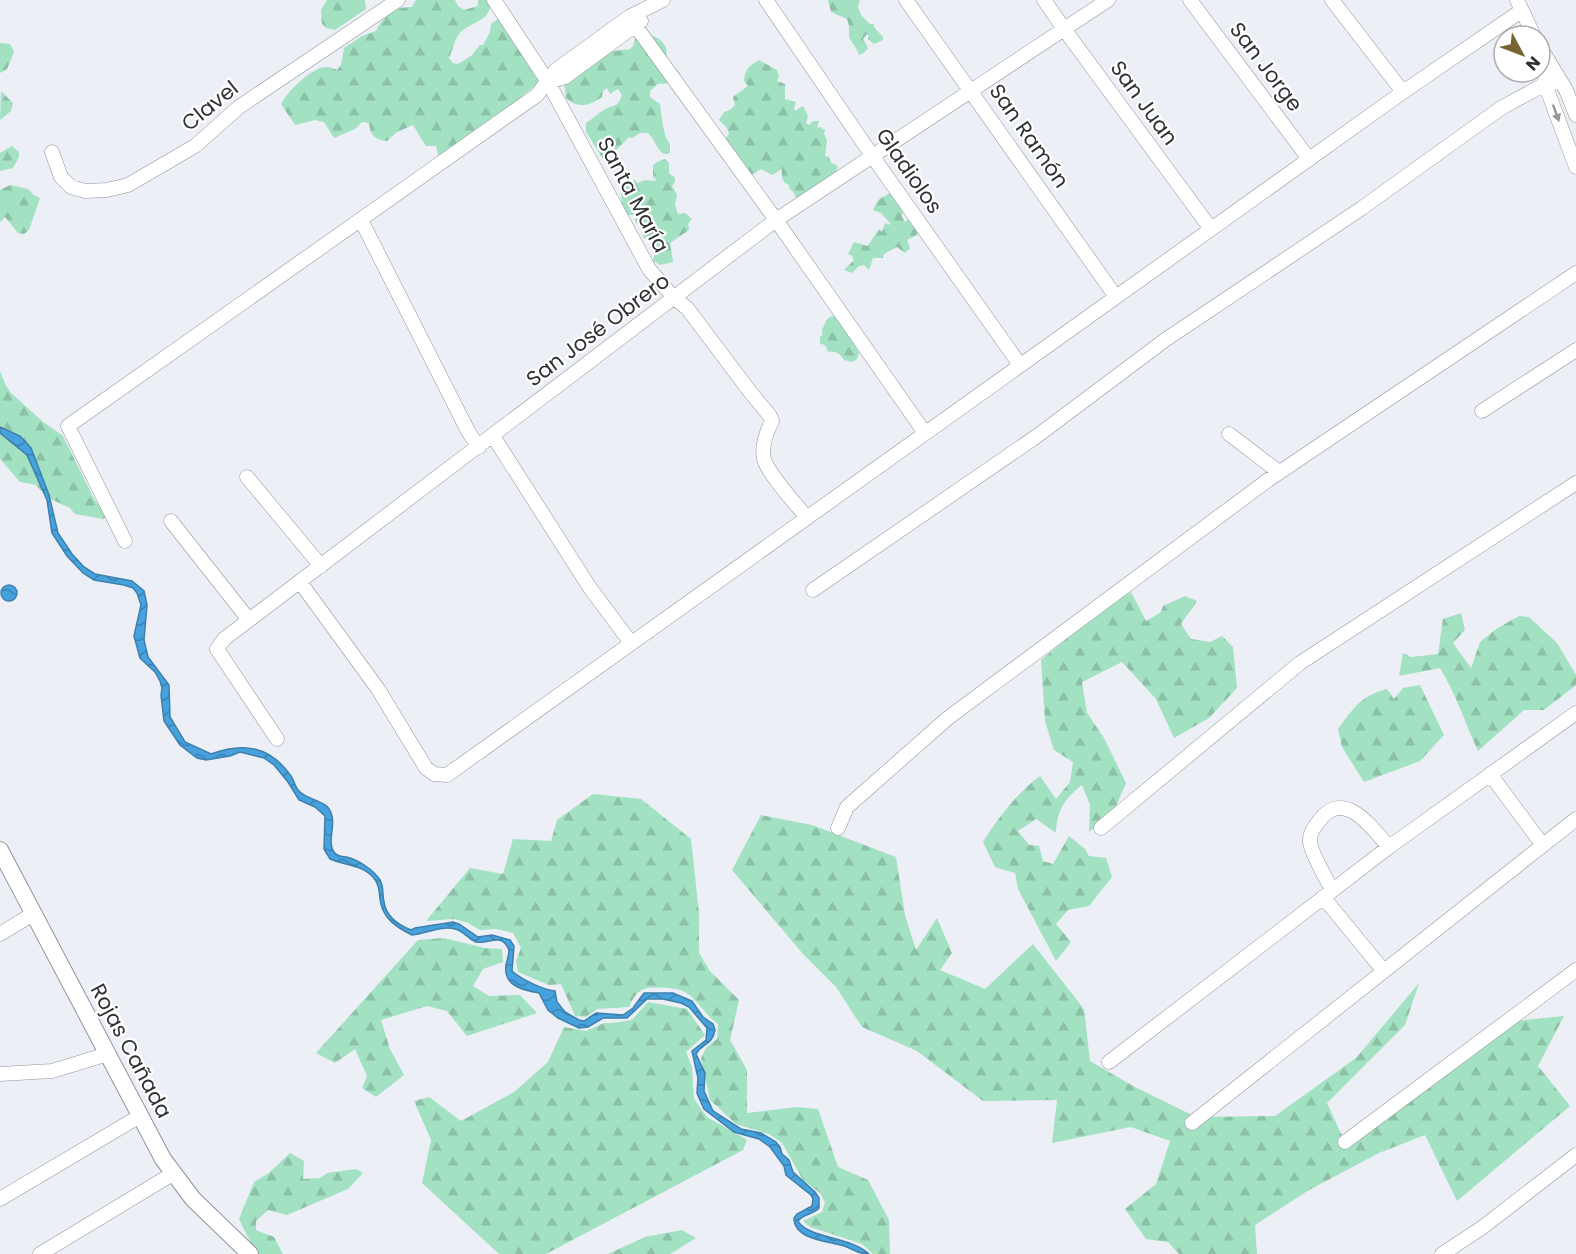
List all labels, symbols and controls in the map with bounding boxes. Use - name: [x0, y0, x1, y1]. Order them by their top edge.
- street label: San Jorge: [1223, 16, 1310, 117]
- north arrow: [1492, 24, 1552, 84]
- text: N: [1520, 51, 1546, 76]
- street label: San Juan: [1104, 55, 1185, 151]
- street label: Clavel: [175, 74, 244, 138]
- street label: San Ramón: [983, 78, 1076, 194]
- one-way arrow: [1552, 105, 1562, 123]
- street label: Gladiolos: [869, 122, 949, 219]
- street label: Santa María: [591, 132, 676, 258]
- street label: San José Obrero: [520, 266, 675, 393]
- street label: Rojas Cañada: [84, 978, 179, 1123]

